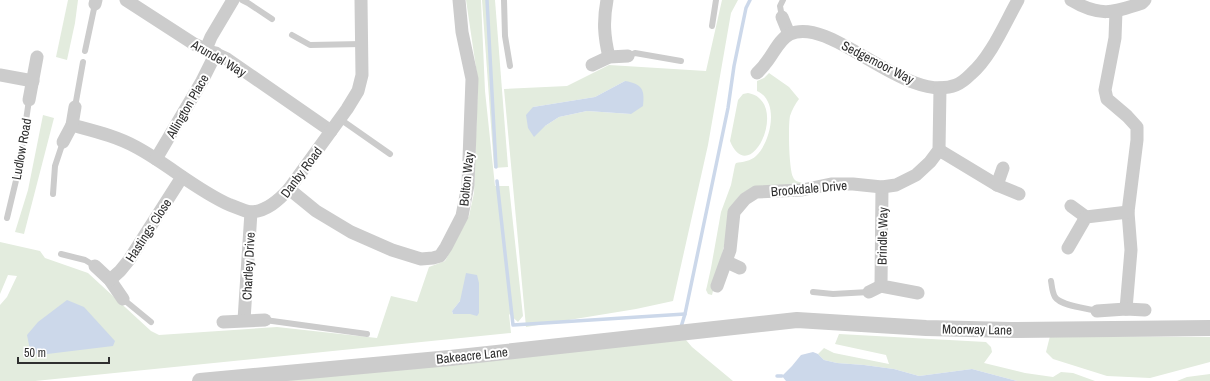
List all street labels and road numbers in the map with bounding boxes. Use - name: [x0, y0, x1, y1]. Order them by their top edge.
- street label: Arundel Way: [187, 35, 250, 81]
- street label: Sedgemoor Way: [839, 37, 917, 88]
- street label: Allington Place: [162, 71, 213, 142]
- street label: Ludlow Road: [8, 117, 35, 181]
- street label: Danby Road: [277, 143, 326, 201]
- street label: Bolton Way: [455, 151, 478, 207]
- street label: Brookdale Drive: [770, 177, 848, 200]
- street label: Hastings Close: [122, 195, 175, 265]
- street label: Brindle Way: [873, 206, 892, 265]
- street label: Chartley Drive: [238, 231, 259, 300]
- street label: Moorway Lane: [942, 320, 1012, 339]
- street label: Bakeacre Lane: [436, 343, 509, 368]

